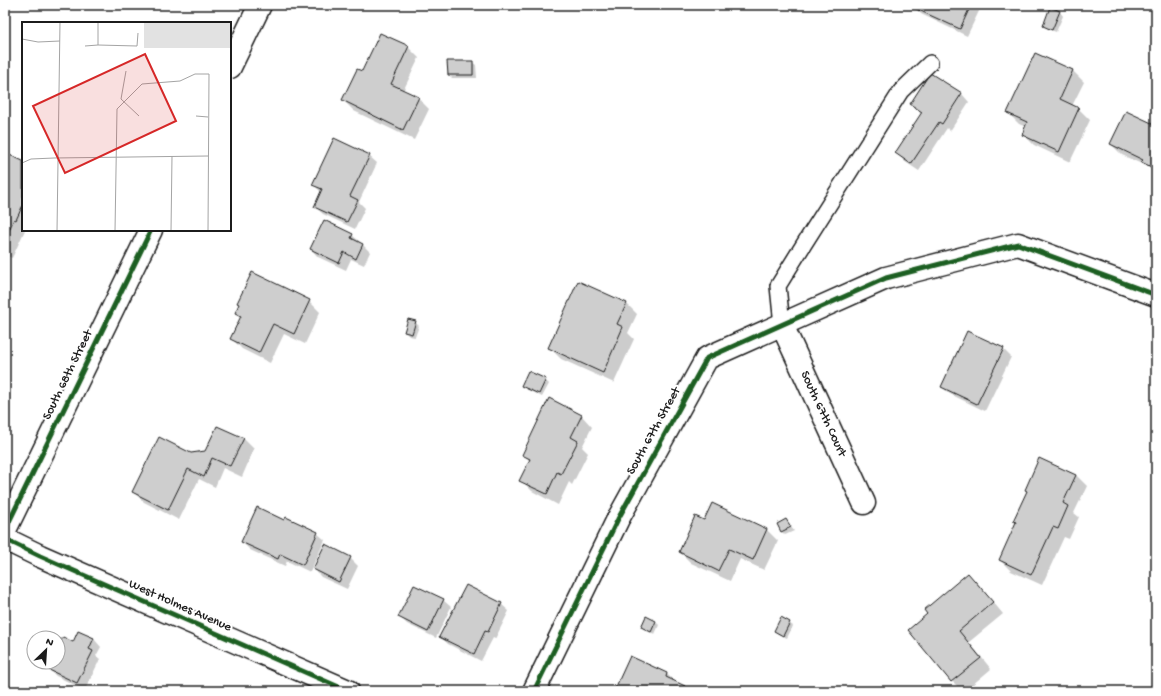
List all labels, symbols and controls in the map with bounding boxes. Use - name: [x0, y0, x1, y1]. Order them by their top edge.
- inset map: [22, 22, 231, 231]
- street label: South 68th Street: [40, 326, 97, 422]
- street label: South 67th Court: [797, 369, 850, 461]
- street label: South 67th Street: [624, 383, 685, 477]
- street label: West Holmes Avenue: [126, 577, 234, 636]
- north arrow: [26, 630, 66, 670]
- text: N: [44, 636, 55, 650]

